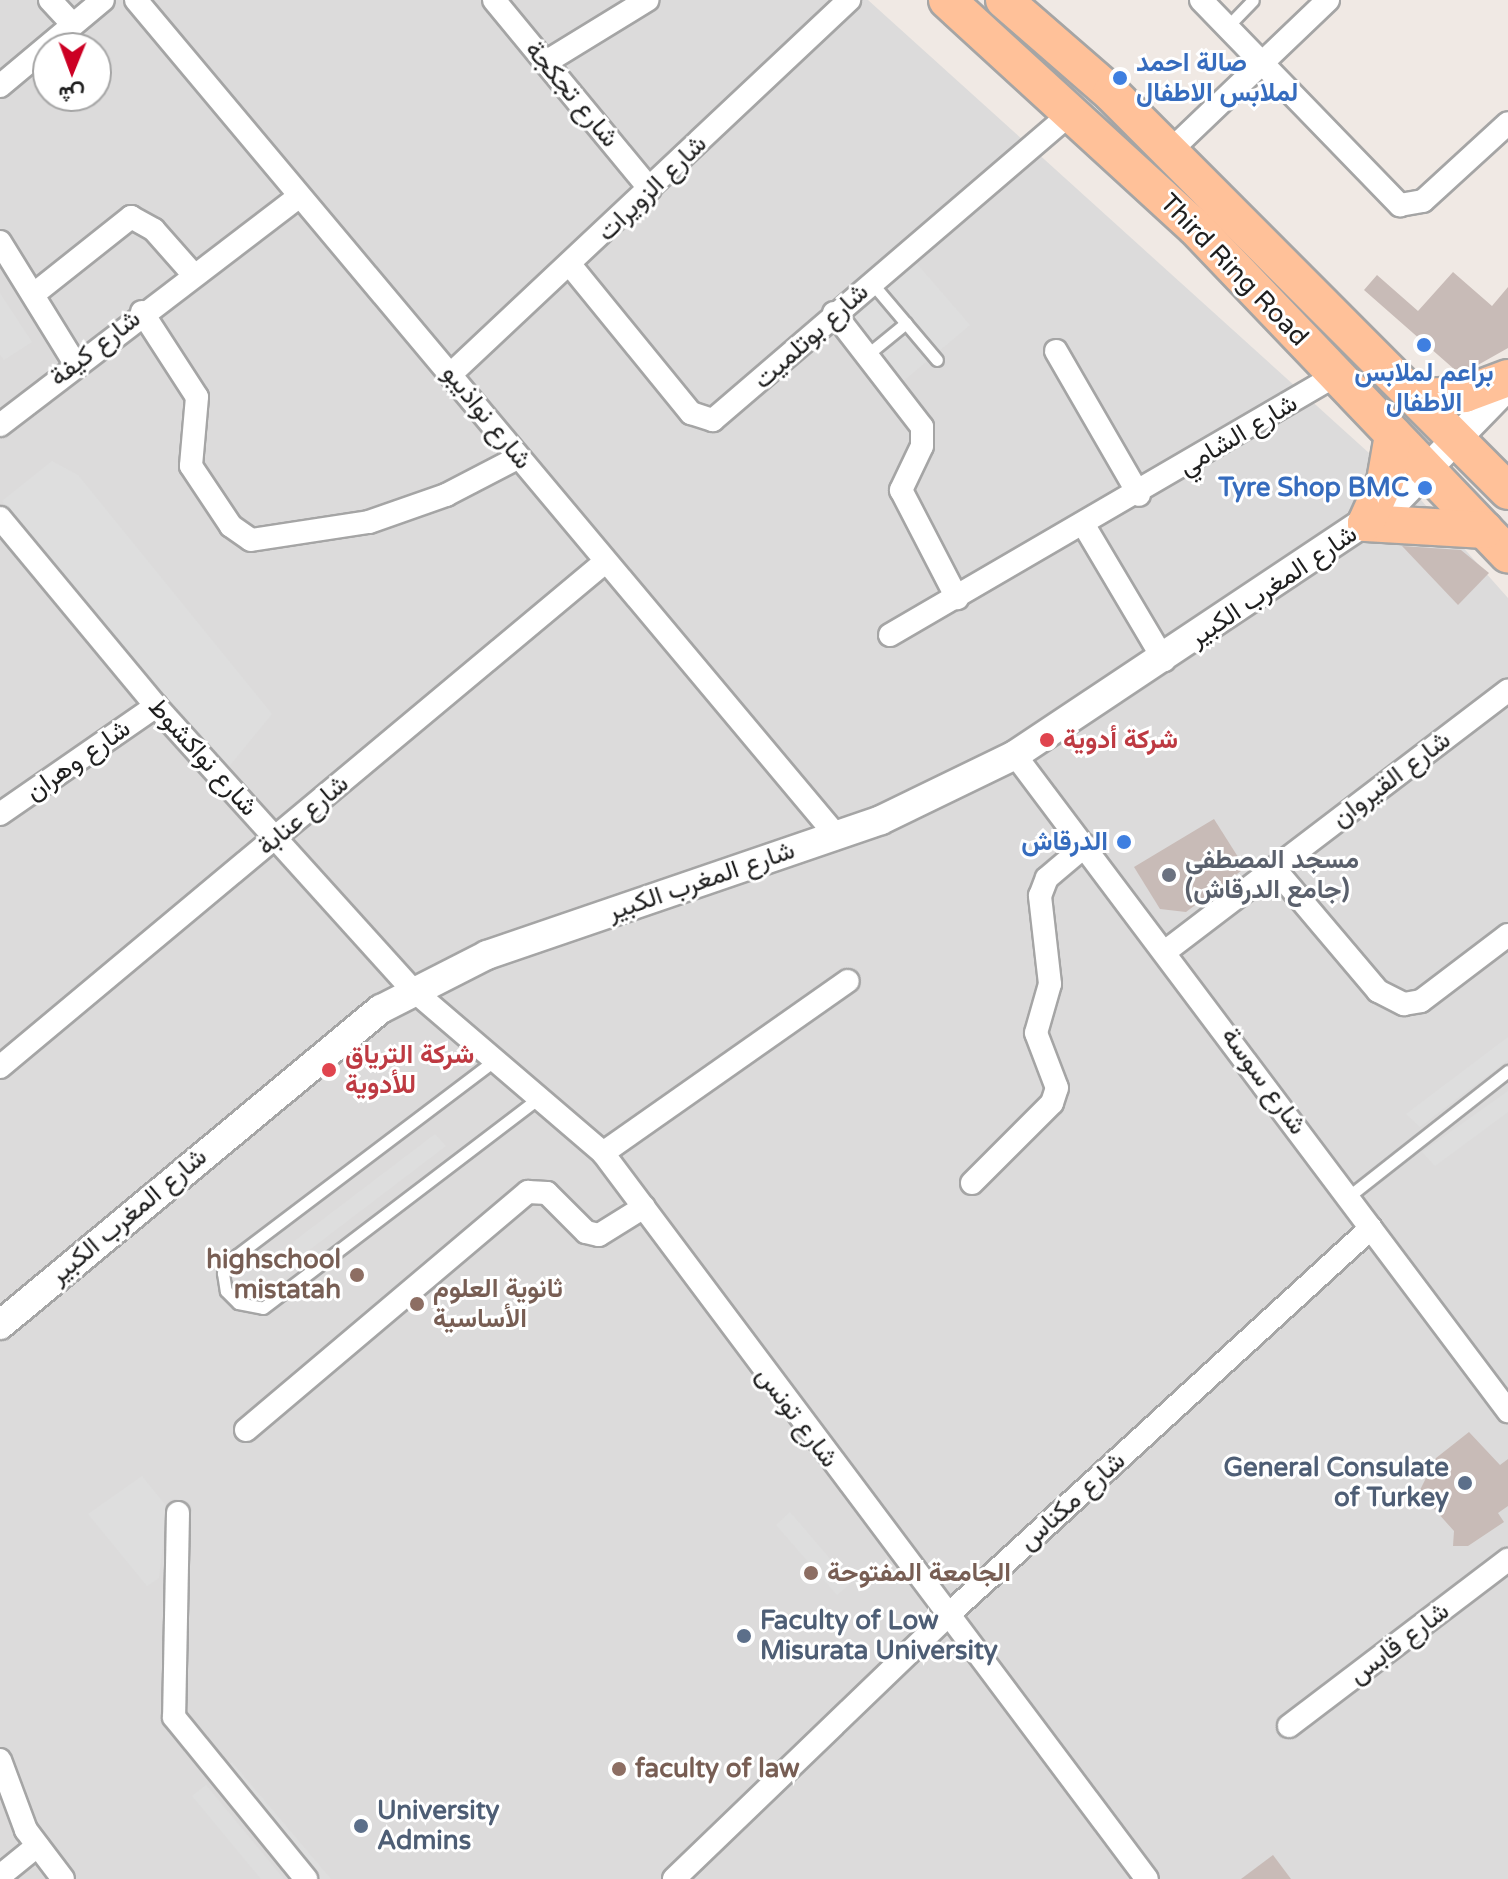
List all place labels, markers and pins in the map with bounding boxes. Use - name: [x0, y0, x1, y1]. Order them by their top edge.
- place label: صالة احمد لملابس الاطفال: [1136, 47, 1298, 108]
- marker: صالة احمد لملابس الاطفال: [1111, 69, 1129, 87]
- marker: براعم لملابس الاطفال: [1415, 336, 1433, 354]
- place label: براعم لملابس الاطفال: [1354, 357, 1494, 418]
- place label: Tyre Shop BMC: [1218, 472, 1409, 504]
- marker: Tyre Shop BMC: [1416, 479, 1434, 497]
- place label: شركة أدوية: [1063, 724, 1178, 756]
- marker: شركة أدوية: [1038, 731, 1056, 749]
- place label: الدرقاش: [1021, 826, 1108, 858]
- marker: الدرقاش: [1115, 833, 1133, 851]
- place label: مسجد المصطفى (جامع الدرقاش): [1185, 844, 1359, 906]
- marker: مسجد المصطفى (جامع الدرقاش): [1160, 866, 1178, 884]
- place label: شركة الترياق للأدوية: [345, 1039, 474, 1100]
- marker: شركة الترياق للأدوية: [320, 1061, 338, 1079]
- place label: highschool mistatah: [206, 1244, 341, 1306]
- marker: highschool mistatah: [348, 1266, 366, 1284]
- place label: ثانوية العلوم الأساسية: [433, 1273, 563, 1334]
- marker: ثانوية العلوم الأساسية: [408, 1295, 426, 1313]
- place label: General Consulate of Turkey: [1223, 1452, 1449, 1514]
- marker: General Consulate of Turkey: [1456, 1474, 1474, 1492]
- place label: الجامعة المفتوحة: [827, 1557, 1011, 1589]
- marker: الجامعة المفتوحة: [802, 1564, 820, 1582]
- place label: Faculty of Low Misurata University: [760, 1605, 998, 1666]
- marker: Faculty of Low Misurata University: [735, 1627, 753, 1645]
- place label: faculty of law: [635, 1753, 800, 1785]
- marker: faculty of law: [610, 1760, 628, 1778]
- place label: University Admins: [377, 1795, 500, 1856]
- marker: University Admins: [352, 1817, 370, 1835]

